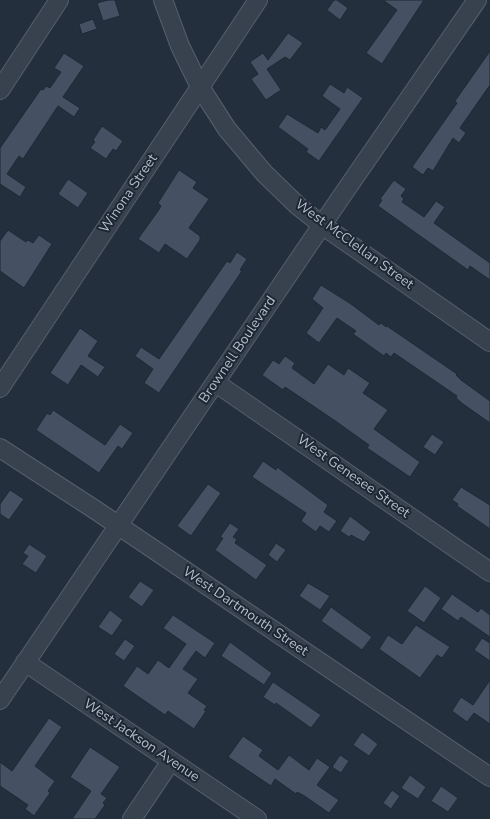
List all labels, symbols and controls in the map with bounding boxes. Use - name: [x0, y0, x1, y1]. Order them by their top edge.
- street label: Winona Street: [96, 151, 162, 237]
- street label: West McClellan Street: [292, 196, 416, 294]
- street label: Brownell Boulevard: [196, 293, 280, 407]
- street label: West Genesee Street: [293, 432, 413, 522]
- street label: West Dartmouth Street: [179, 564, 311, 660]
- street label: West Jackson Avenue: [80, 696, 202, 786]

